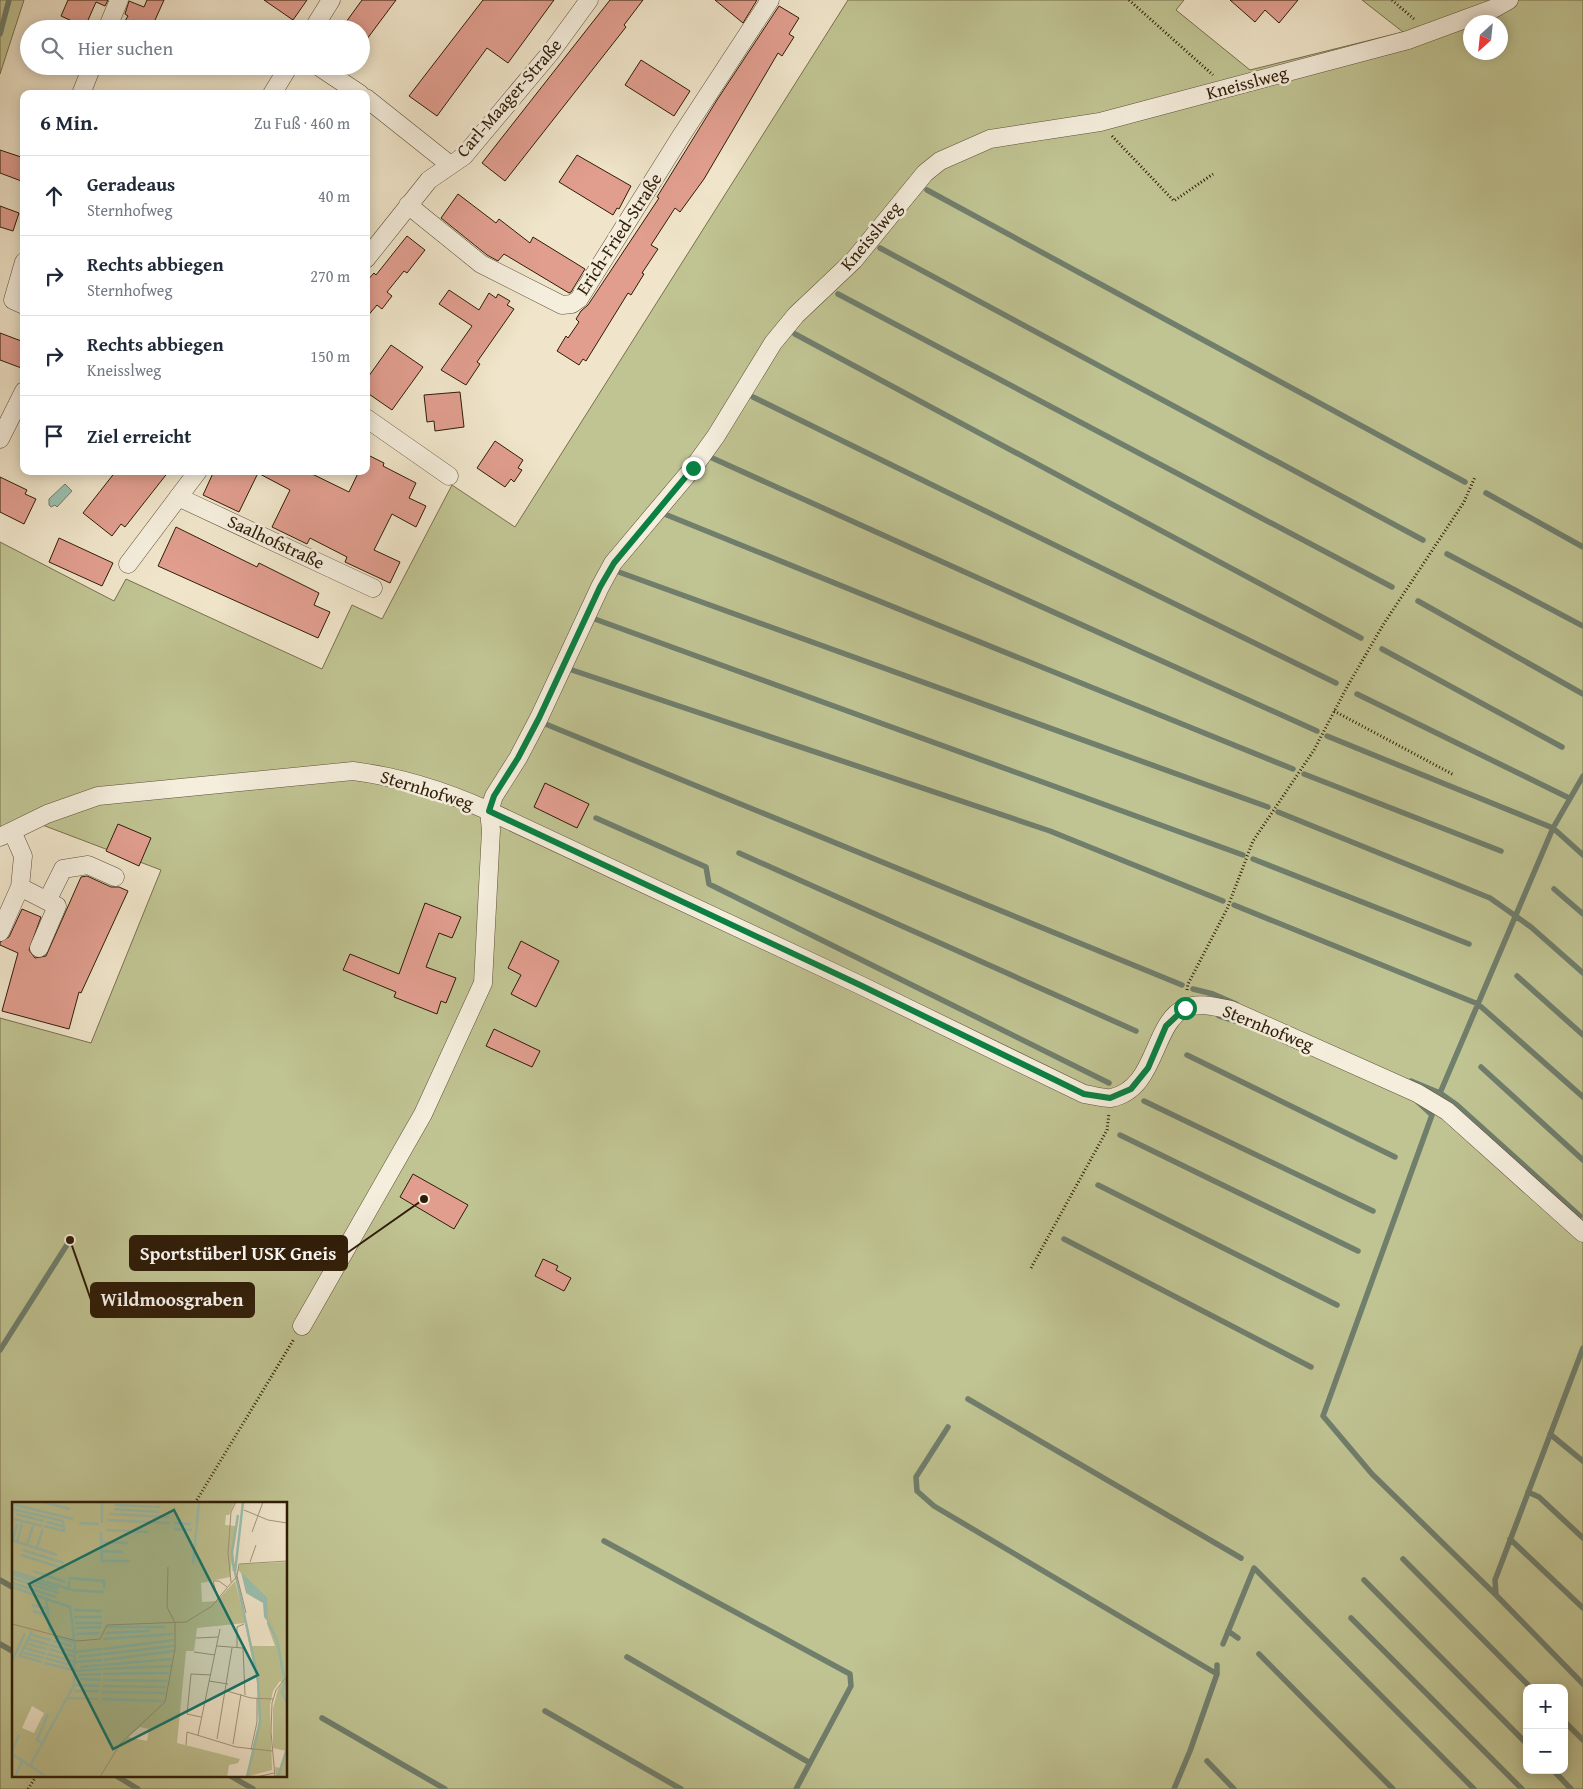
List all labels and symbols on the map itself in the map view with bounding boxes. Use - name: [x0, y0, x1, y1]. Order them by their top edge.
- north arrow: [1463, 15, 1508, 60]
- street label: Carl-Maager-Straße: [449, 32, 568, 163]
- street label: Kneisslweg: [1203, 59, 1291, 106]
- street label: Erich-Fried-Straße: [569, 167, 668, 300]
- street label: Kneisslweg: [833, 195, 908, 276]
- route end: [682, 457, 705, 480]
- street label: Saalhofstraße: [223, 507, 329, 576]
- street label: Sternhofweg: [377, 763, 477, 816]
- route start: [1174, 997, 1197, 1020]
- street label: Sternhofweg: [1219, 997, 1318, 1058]
- callout: Sportstüberl USK Gneis: [130, 1236, 347, 1270]
- text: Sportstüberl USK Gneis: [140, 1239, 336, 1267]
- callout: Wildmoosgraben: [91, 1283, 254, 1317]
- text: Wildmoosgraben: [101, 1285, 244, 1313]
- inset map: [12, 1502, 288, 1776]

